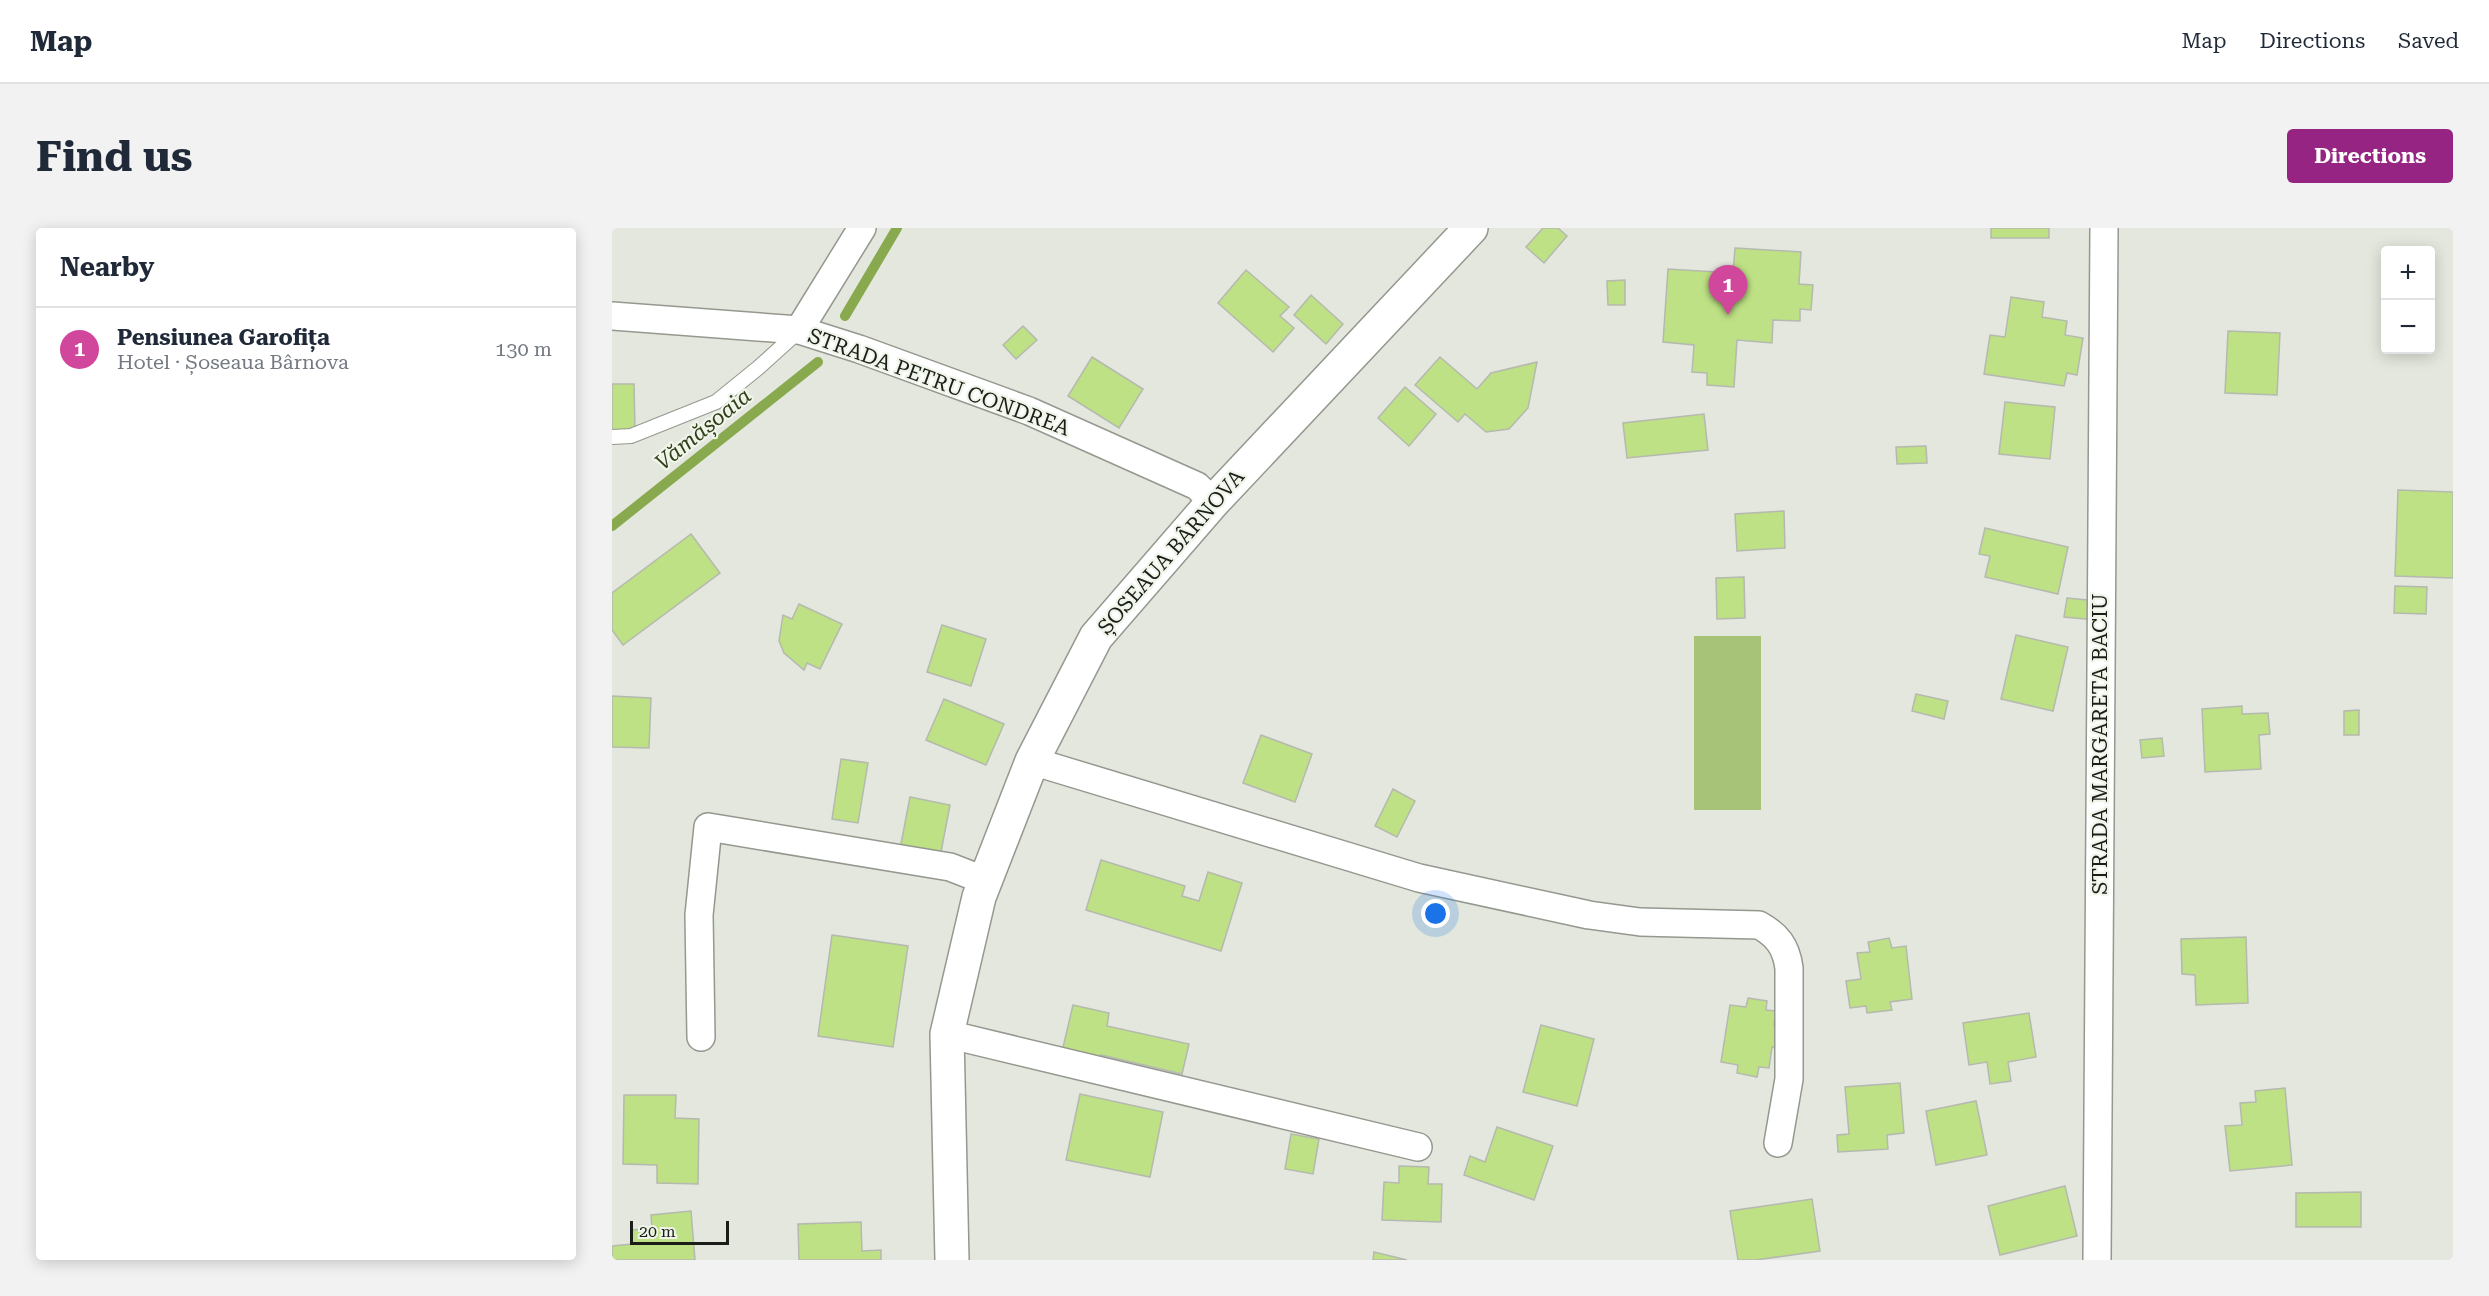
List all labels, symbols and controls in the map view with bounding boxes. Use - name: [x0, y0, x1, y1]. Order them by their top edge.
- text: Map: [30, 25, 92, 58]
- text: Map: [2182, 29, 2226, 53]
- text: Directions: [2259, 29, 2365, 53]
- text: Saved: [2398, 29, 2459, 53]
- button: Directions: [2287, 129, 2453, 183]
- text: Find us: [36, 132, 193, 181]
- map controls: [2381, 246, 2435, 354]
- button: +: [2381, 246, 2435, 300]
- text: Nearby: [60, 252, 154, 282]
- pin: 1: [1708, 266, 1748, 315]
- button: −: [2381, 300, 2435, 354]
- street label: STRADA PETRU CONDREA: [805, 323, 1073, 441]
- text: Pensiunea Garofița: [117, 325, 330, 350]
- text: 1: [74, 337, 85, 361]
- text: 130 m: [495, 337, 552, 361]
- text: Hotel · Șoseaua Bârnova: [117, 350, 349, 374]
- water label: Vămășoaia: [650, 383, 757, 477]
- street label: ȘOSEAUA BÂRNOVA: [1093, 465, 1251, 641]
- street label: STRADA MARGARETA BACIU: [2088, 593, 2112, 895]
- your location: [1421, 899, 1450, 928]
- scale bar: [630, 1218, 729, 1246]
- text: 20 m: [639, 1222, 676, 1241]

